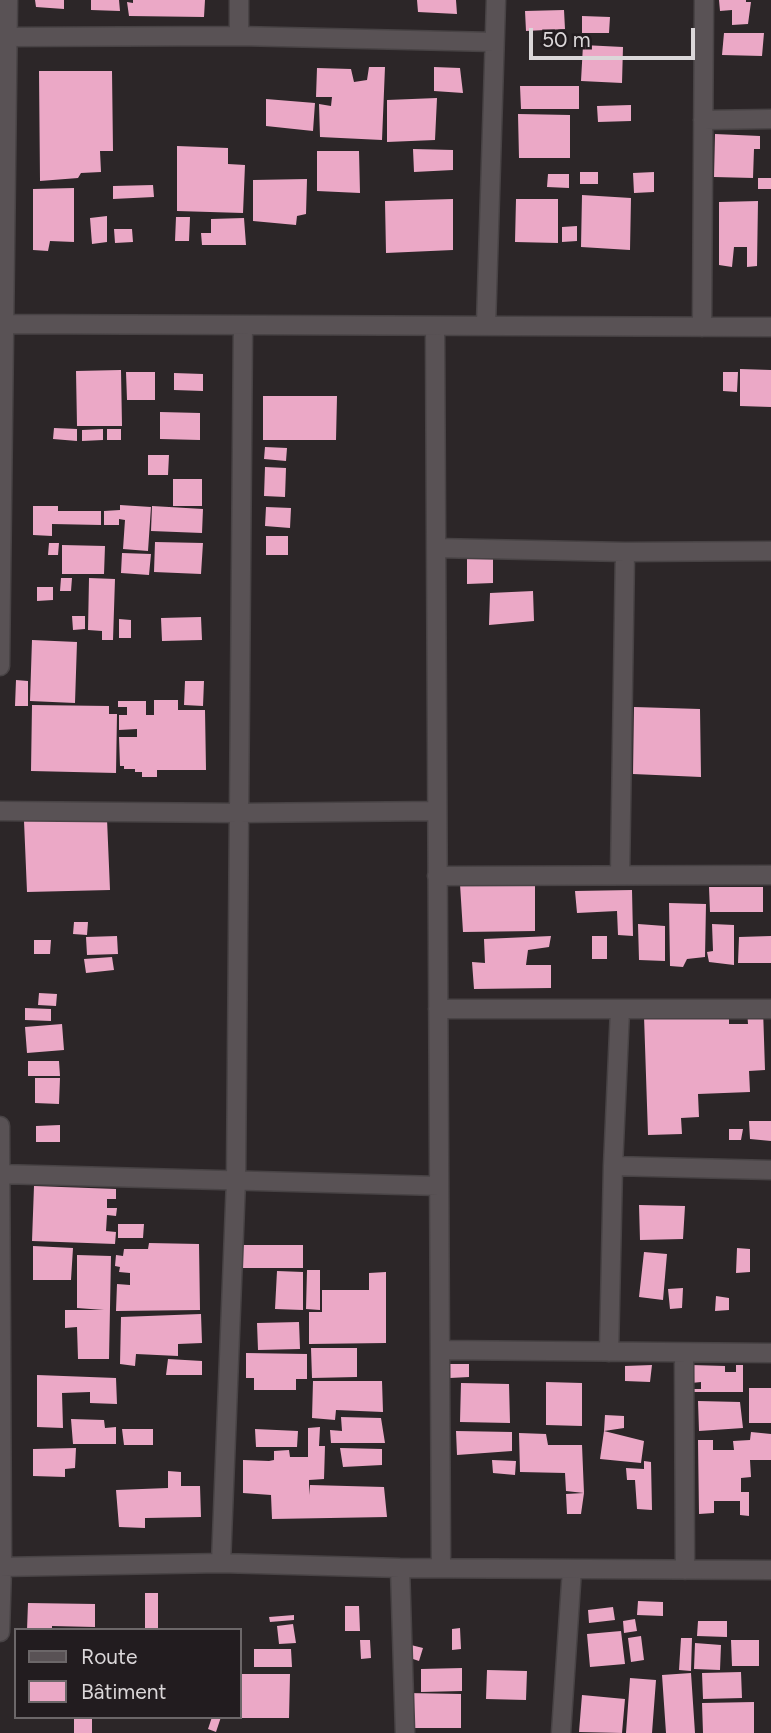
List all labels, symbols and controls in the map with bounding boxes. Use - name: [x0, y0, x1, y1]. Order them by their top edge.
- scale bar: [533, 14, 699, 58]
- text: 50 m: [542, 27, 591, 52]
- legend: [14, 1628, 242, 1719]
- text: Route: [81, 1644, 137, 1669]
- text: Bâtiment: [81, 1679, 166, 1704]

